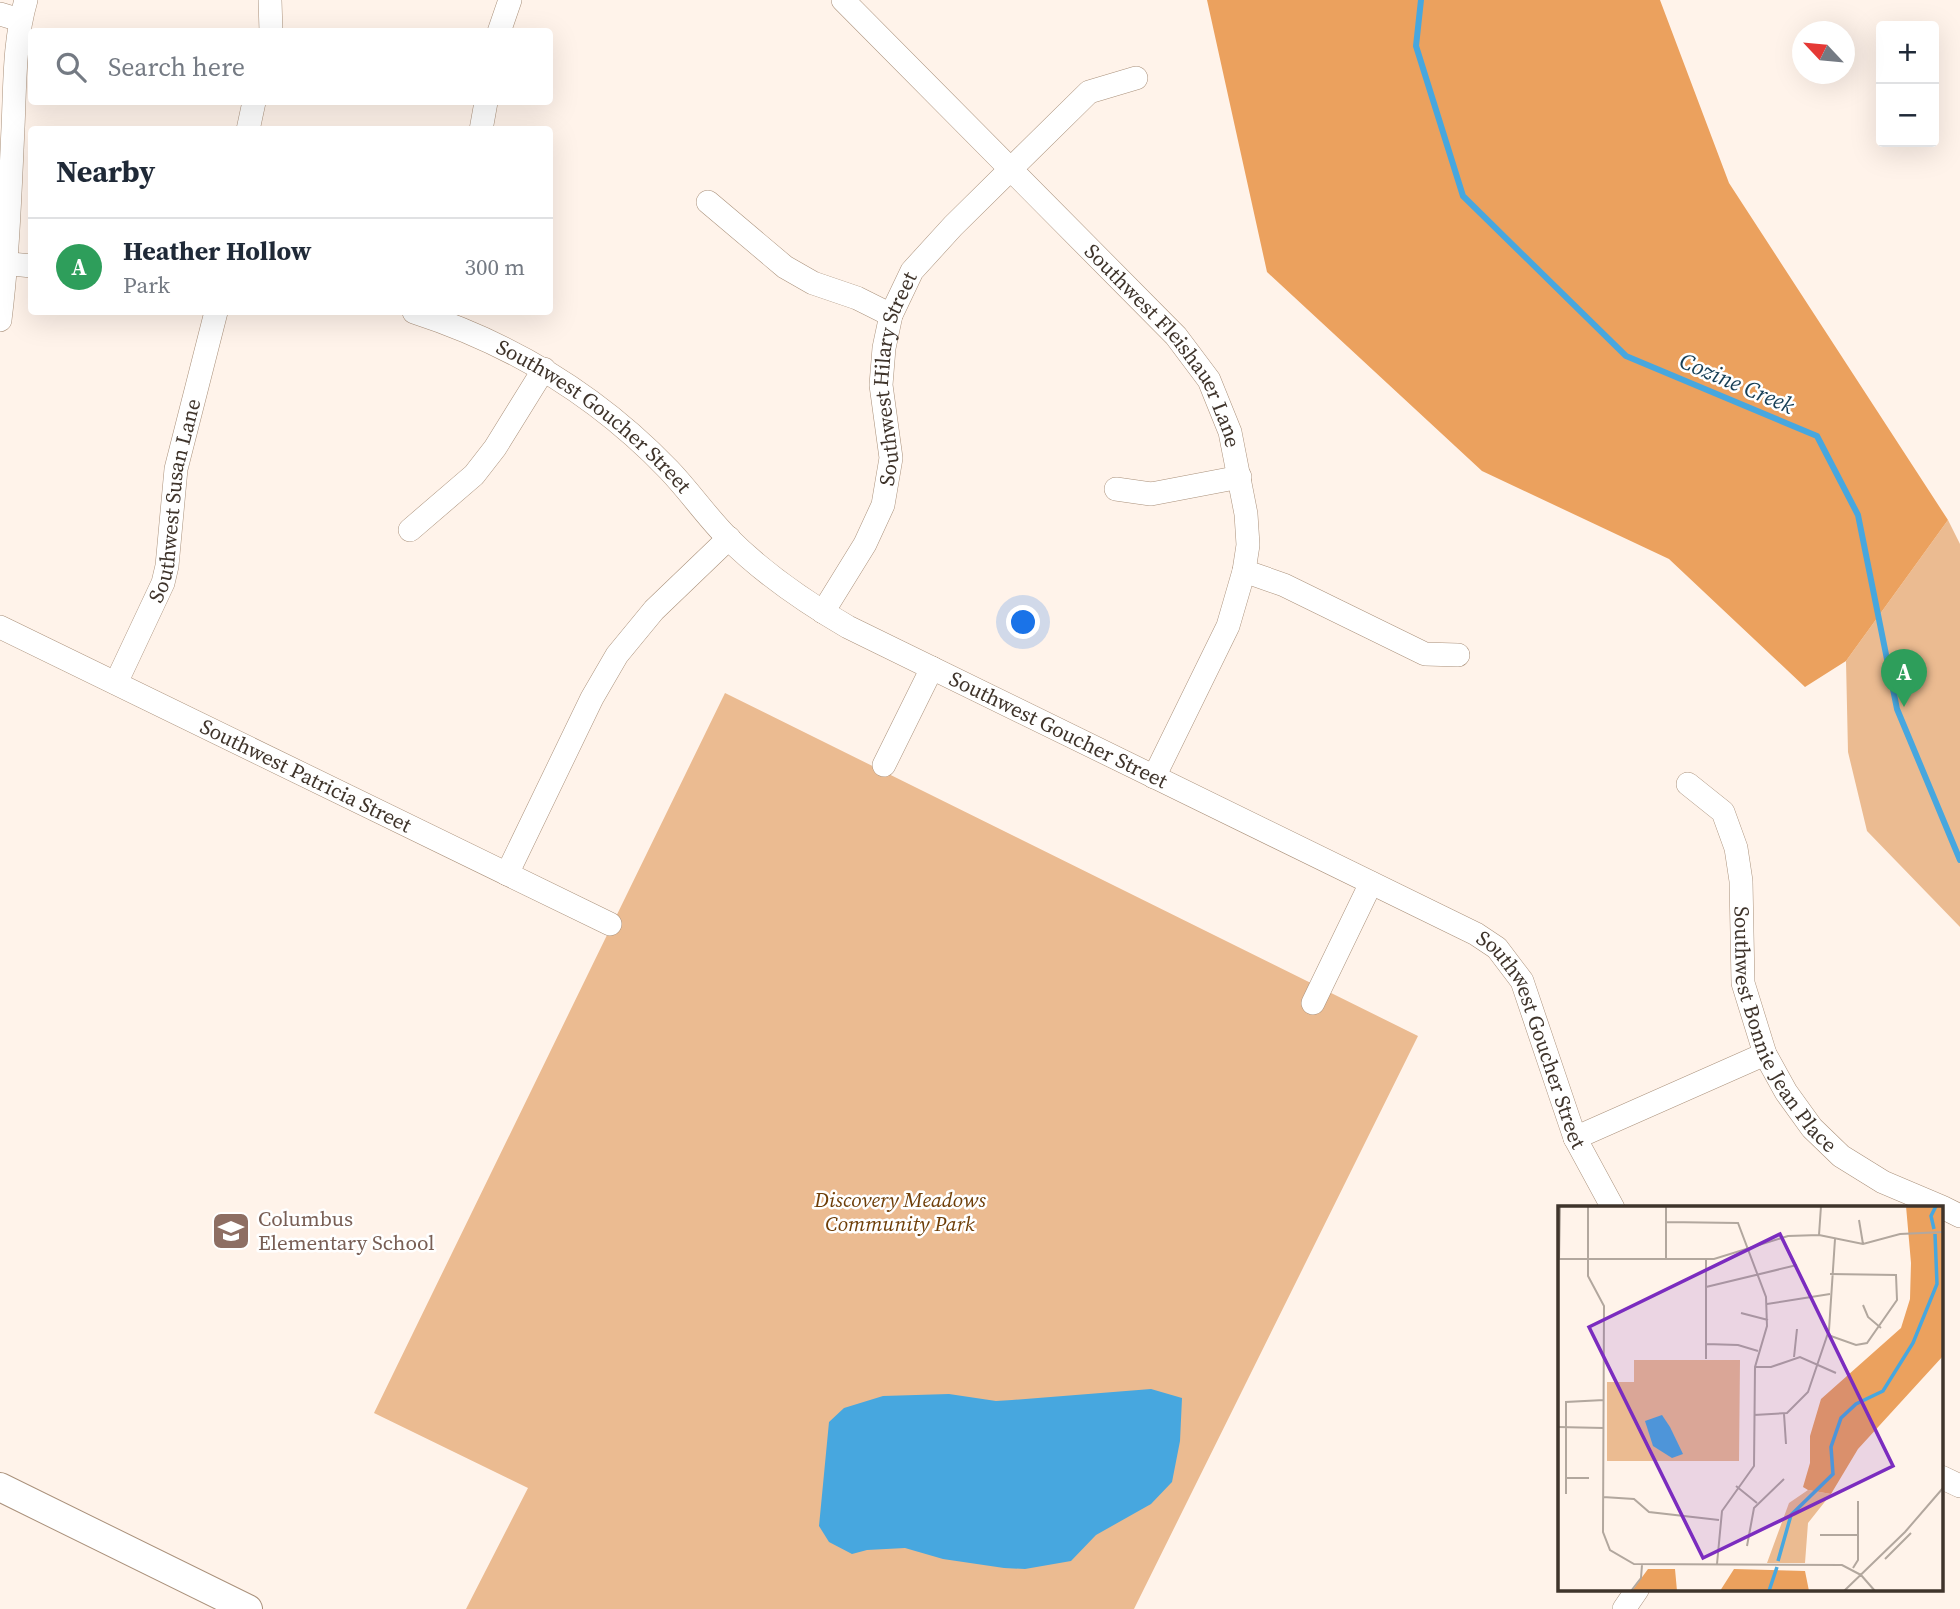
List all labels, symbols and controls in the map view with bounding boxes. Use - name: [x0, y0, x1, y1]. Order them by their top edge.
- north arrow: [1792, 21, 1855, 84]
- map controls: [1876, 21, 1939, 147]
- button: +: [1876, 21, 1939, 84]
- search box: [28, 28, 553, 105]
- icon: search: [52, 48, 90, 86]
- text: Search here: [108, 49, 245, 85]
- button: −: [1876, 84, 1939, 147]
- text: Nearby: [56, 151, 155, 192]
- text: Heather Hollow: [123, 233, 312, 269]
- street label: Southwest Fleishauer Lane: [1078, 237, 1248, 450]
- text: A: [71, 251, 87, 283]
- text: 300 m: [464, 251, 525, 283]
- street label: Southwest Hilary Street: [866, 267, 924, 488]
- text: Park: [123, 269, 170, 301]
- street label: Southwest Goucher Street: [492, 332, 698, 499]
- water label: Cozine Creek: [1675, 344, 1799, 422]
- street label: Southwest Susan Lane: [141, 395, 207, 607]
- your location: [1006, 605, 1040, 639]
- pin: A: [1881, 649, 1927, 707]
- street label: Southwest Goucher Street: [944, 664, 1173, 795]
- street label: Southwest Patricia Street: [195, 712, 417, 839]
- street label: Southwest Bonnie Jean Place: [1727, 906, 1844, 1159]
- street label: Southwest Goucher Street: [1471, 923, 1593, 1154]
- park label: Discovery Meadows Community Park: [813, 1185, 986, 1238]
- place label: Columbus Elementary School: [258, 1204, 435, 1257]
- inset map: [1558, 1206, 1942, 1592]
- school or university icon: Columbus Elementary School: [210, 1210, 252, 1252]

